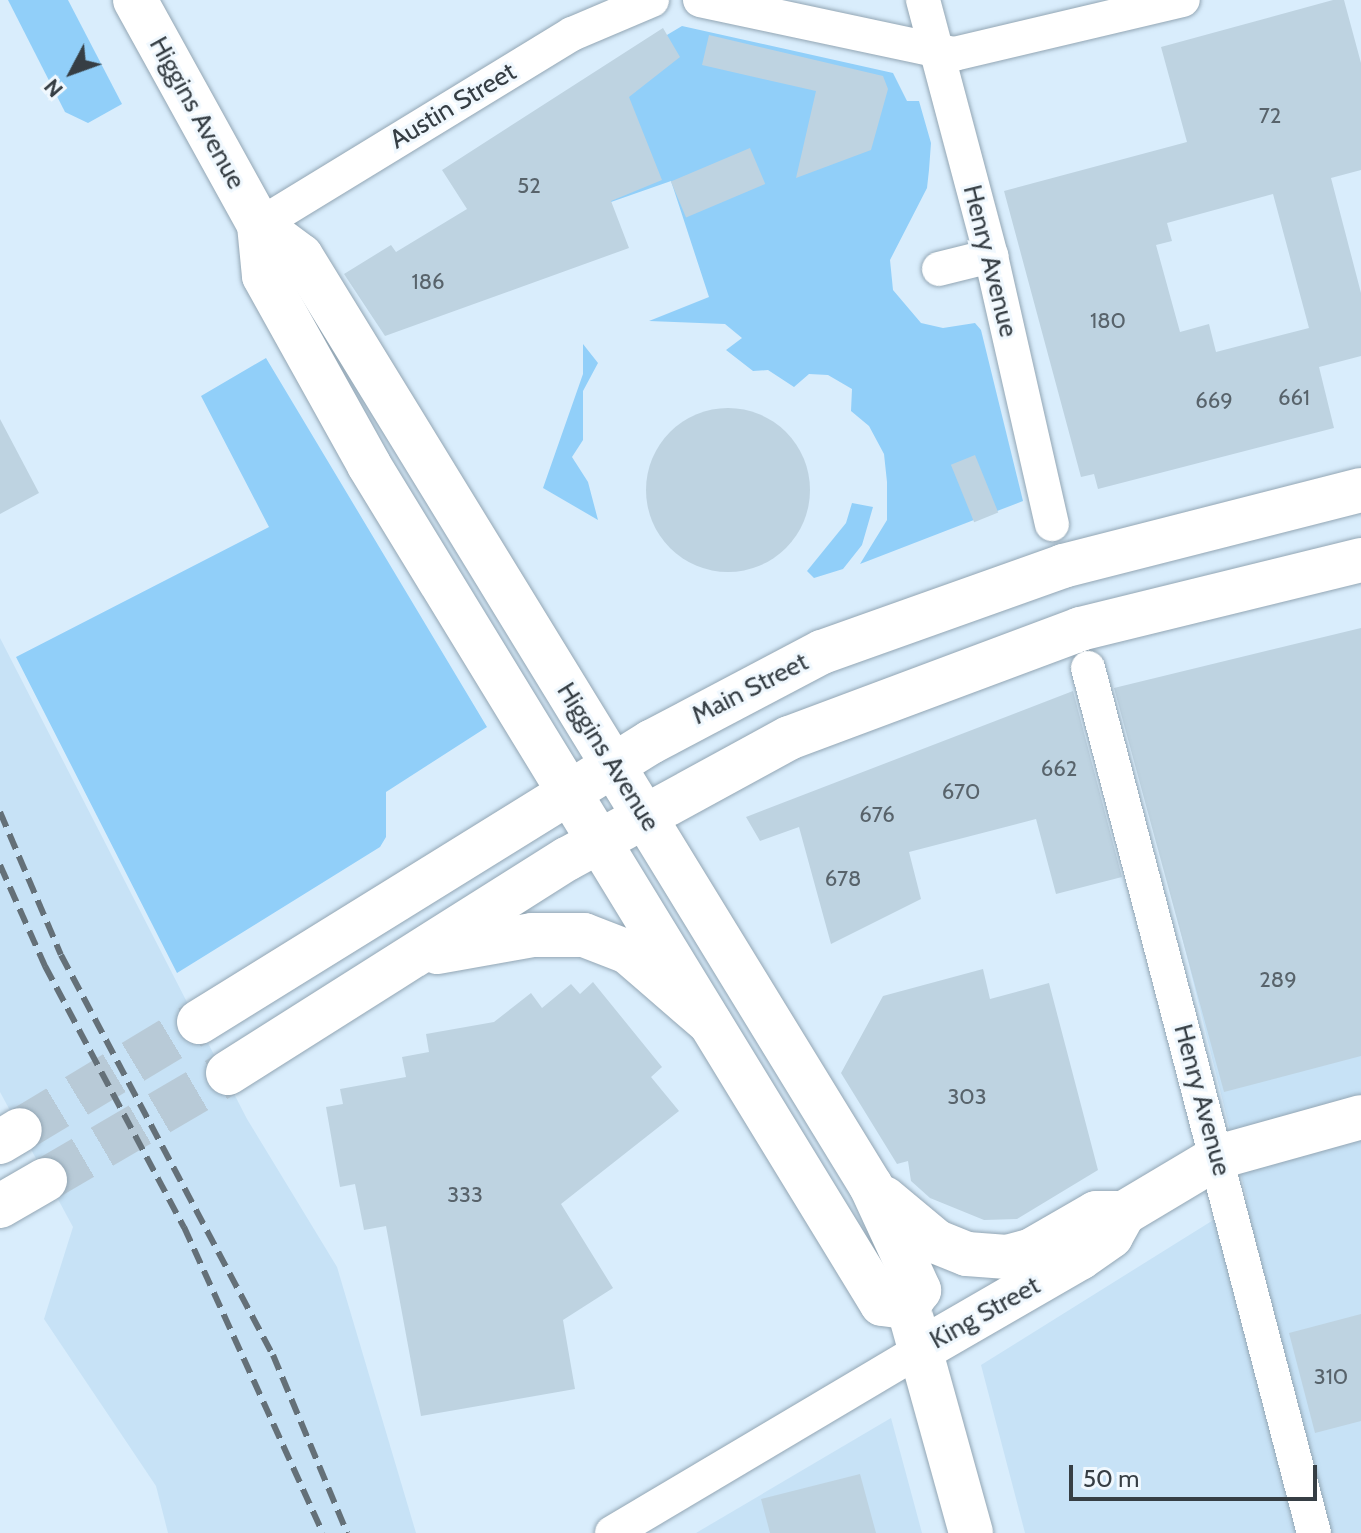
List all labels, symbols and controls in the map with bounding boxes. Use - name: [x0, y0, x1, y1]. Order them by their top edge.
- street label: Higgins Avenue: [142, 31, 252, 195]
- north arrow: [32, 32, 112, 112]
- street label: Austin Street: [384, 56, 522, 156]
- text: N: [38, 73, 69, 103]
- house number: 72: [1259, 103, 1281, 129]
- house number: 52: [517, 173, 541, 199]
- street label: Henry Avenue: [956, 182, 1024, 340]
- house number: 186: [412, 269, 444, 295]
- house number: 180: [1090, 308, 1126, 334]
- house number: 661: [1278, 385, 1310, 411]
- house number: 669: [1195, 388, 1233, 414]
- street label: Main Street: [687, 646, 813, 732]
- street label: Higgins Avenue: [550, 677, 666, 837]
- house number: 662: [1041, 756, 1077, 782]
- house number: 670: [942, 779, 980, 805]
- house number: 676: [859, 802, 895, 828]
- house number: 678: [825, 866, 861, 892]
- house number: 289: [1259, 967, 1297, 993]
- street label: Henry Avenue: [1167, 1021, 1237, 1179]
- house number: 303: [947, 1084, 987, 1110]
- house number: 333: [447, 1182, 483, 1208]
- street label: King Street: [925, 1270, 1045, 1356]
- house number: 310: [1314, 1364, 1348, 1390]
- scale bar: [1073, 1449, 1321, 1499]
- text: 50 m: [1083, 1464, 1139, 1493]

